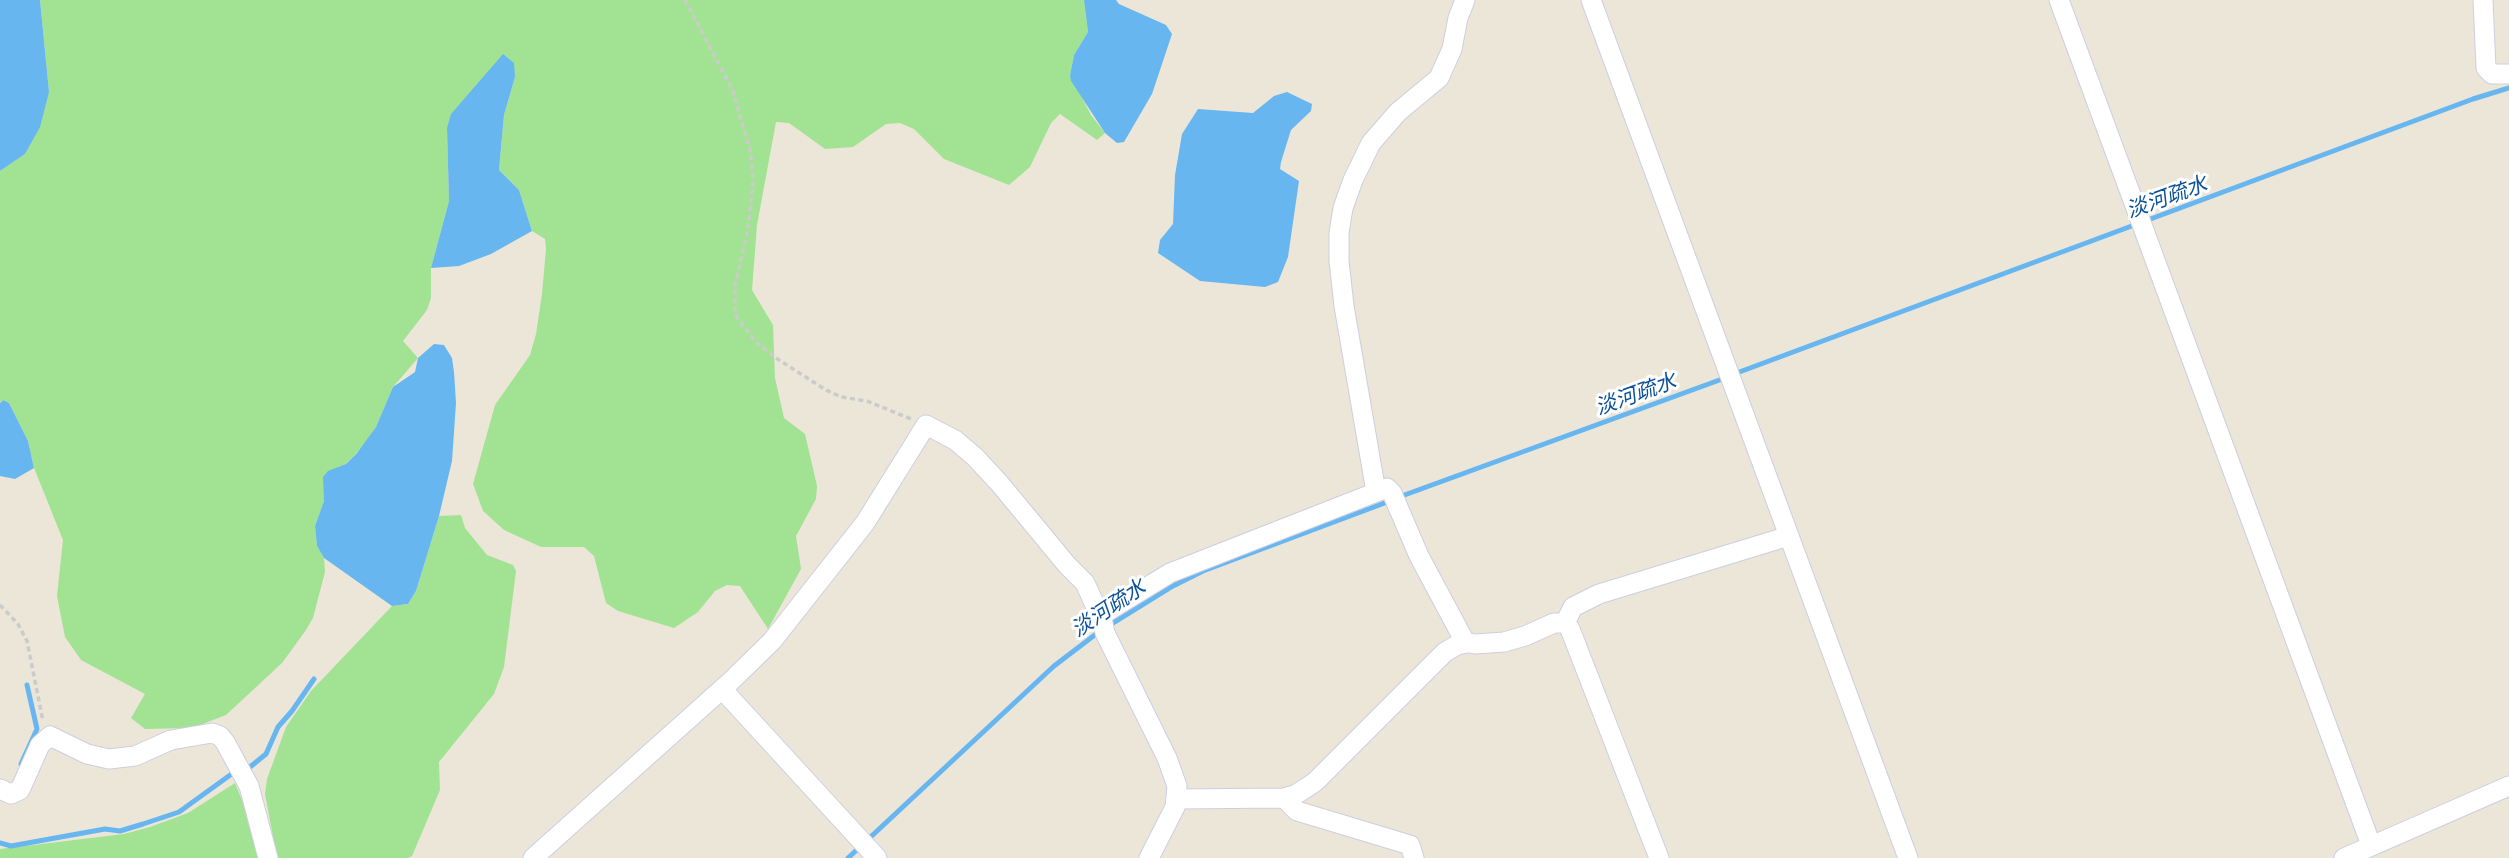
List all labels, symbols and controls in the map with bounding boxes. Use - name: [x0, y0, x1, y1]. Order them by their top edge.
- water label: 淡河疏水: [2123, 172, 2211, 224]
- water label: 淡河疏水: [1592, 369, 1680, 421]
- water label: 淡河疏水: [1067, 575, 1151, 643]

